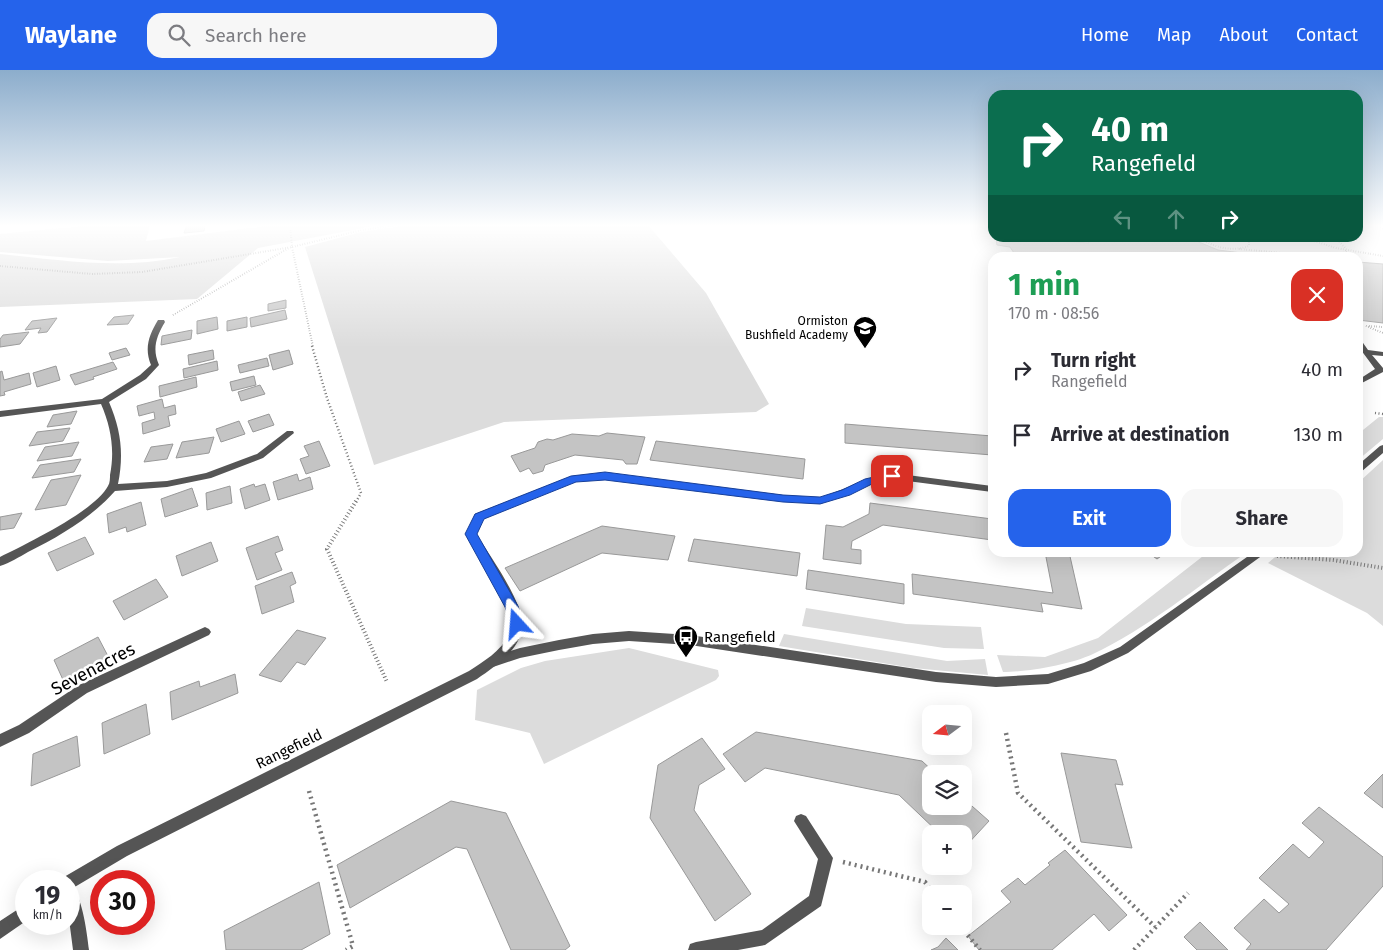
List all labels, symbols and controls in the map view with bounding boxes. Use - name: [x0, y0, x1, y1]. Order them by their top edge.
- search box: [147, 13, 497, 58]
- text: Waylane: [25, 21, 117, 49]
- icon: search: [165, 21, 193, 49]
- text: Search here: [205, 24, 307, 47]
- text: Home: [1081, 24, 1129, 46]
- text: Map: [1157, 24, 1191, 46]
- text: About: [1219, 24, 1268, 46]
- text: Contact: [1296, 24, 1358, 46]
- text: 40 m: [1091, 108, 1169, 150]
- icon: right: [1008, 110, 1073, 175]
- text: Rangefield: [1091, 150, 1196, 177]
- icon: left: [1109, 205, 1137, 233]
- icon: ahead: [1162, 205, 1190, 233]
- icon: right: [1215, 205, 1243, 233]
- text: 1 min: [1008, 267, 1080, 303]
- button: close: [1291, 269, 1343, 321]
- text: 170 m · 08:56: [1008, 304, 1099, 323]
- place label: Ormiston Bushfield Academy: [745, 314, 848, 342]
- school or university icon: Ormiston Bushfield Academy: [852, 315, 878, 349]
- text: Turn right: [1051, 349, 1136, 372]
- icon: right: [1008, 356, 1036, 384]
- text: 40 m: [1301, 358, 1343, 381]
- text: Rangefield: [1051, 372, 1127, 391]
- icon: arrive: [1008, 421, 1036, 449]
- text: Arrive at destination: [1051, 423, 1230, 446]
- text: 130 m: [1293, 423, 1343, 446]
- pin: [871, 455, 913, 497]
- icon: arrive: [878, 462, 906, 490]
- button: Exit: [1008, 489, 1171, 547]
- button: Share: [1181, 489, 1343, 547]
- position arrow: [490, 597, 542, 649]
- bus stop icon: Rangefield: [673, 624, 699, 658]
- place label: Rangefield: [704, 628, 776, 646]
- street label: Sevenacres: [47, 638, 139, 700]
- north arrow: [922, 705, 972, 755]
- map controls: [922, 705, 972, 935]
- street label: Rangefield: [253, 725, 325, 773]
- button: layers: [922, 765, 972, 815]
- button: +: [922, 825, 972, 875]
- speed limit sign: 30: [90, 870, 155, 935]
- text: 19: [35, 881, 60, 911]
- button: −: [922, 885, 972, 935]
- text: km/h: [33, 908, 62, 922]

